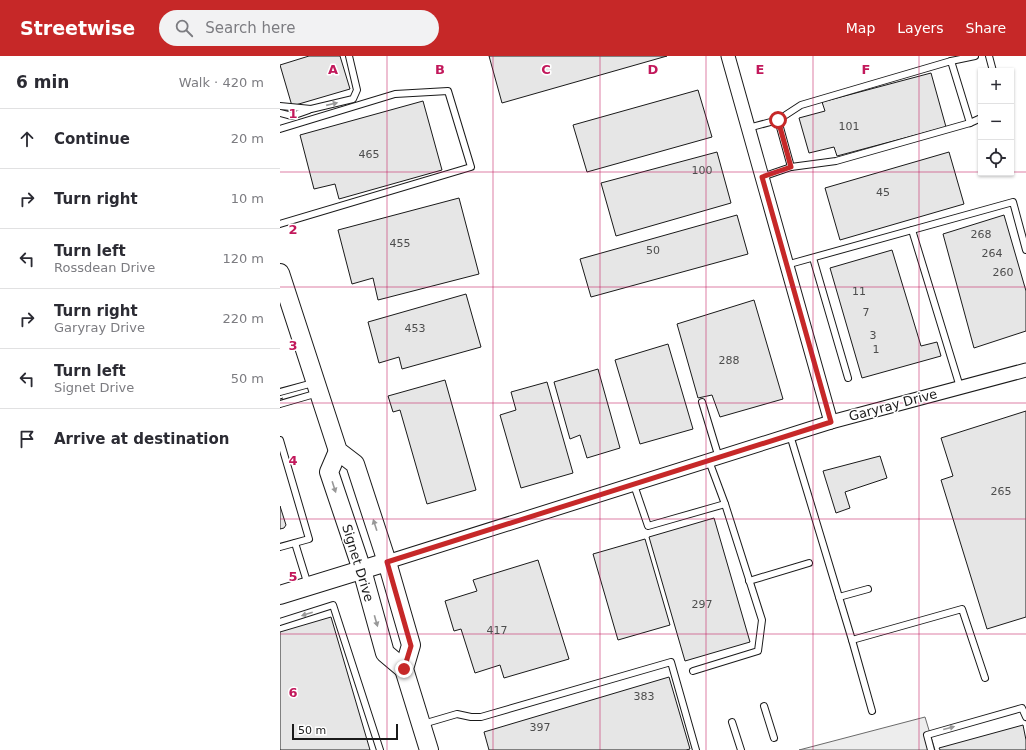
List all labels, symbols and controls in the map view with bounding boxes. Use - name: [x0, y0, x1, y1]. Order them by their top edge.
- search box: [159, 10, 439, 46]
- text: Streetwise: [20, 17, 135, 39]
- icon: search: [173, 17, 195, 39]
- text: Search here: [205, 19, 295, 37]
- text: Map: [846, 20, 875, 36]
- text: Layers: [897, 20, 944, 36]
- text: Share: [966, 20, 1006, 36]
- text: A: [328, 62, 338, 77]
- text: B: [435, 62, 445, 77]
- text: C: [541, 62, 551, 77]
- text: D: [648, 62, 659, 77]
- text: E: [756, 62, 764, 77]
- text: F: [862, 62, 870, 77]
- map controls: [978, 68, 1014, 176]
- button: +: [978, 68, 1014, 104]
- text: 6 min: [16, 72, 69, 92]
- text: Walk · 420 m: [179, 75, 264, 90]
- one-way arrow: [326, 101, 338, 107]
- button: −: [978, 104, 1014, 140]
- text: 1: [288, 106, 298, 121]
- route start: [769, 111, 787, 129]
- house number: 101: [839, 120, 860, 133]
- icon: ahead: [16, 128, 38, 150]
- text: Continue: [54, 130, 130, 148]
- text: 20 m: [231, 131, 264, 146]
- button: locate: [978, 140, 1014, 176]
- house number: 465: [359, 148, 380, 161]
- house number: 100: [692, 164, 713, 177]
- house number: 45: [876, 186, 890, 199]
- icon: right: [16, 188, 38, 210]
- text: Turn right: [54, 190, 138, 208]
- text: 10 m: [231, 191, 264, 206]
- text: 2: [288, 222, 298, 237]
- house number: 268: [971, 228, 992, 241]
- house number: 455: [390, 237, 411, 250]
- text: Turn left: [54, 242, 126, 260]
- house number: 50: [646, 244, 660, 257]
- house number: 264: [982, 247, 1003, 260]
- icon: left: [16, 248, 38, 270]
- text: 120 m: [222, 251, 264, 266]
- text: Rossdean Drive: [54, 260, 155, 275]
- house number: 260: [993, 266, 1014, 279]
- house number: 11: [852, 285, 866, 298]
- text: Turn right: [54, 302, 138, 320]
- house number: 7: [863, 306, 870, 319]
- icon: right: [16, 308, 38, 330]
- text: 220 m: [222, 311, 264, 326]
- text: Garyray Drive: [54, 320, 145, 335]
- house number: 453: [405, 322, 426, 335]
- house number: 3: [870, 329, 877, 342]
- text: 3: [288, 338, 298, 353]
- house number: 1: [873, 343, 880, 356]
- house number: 288: [719, 354, 740, 367]
- text: Turn left: [54, 362, 126, 380]
- icon: left: [16, 368, 38, 390]
- text: 50 m: [231, 371, 264, 386]
- text: Signet Drive: [54, 380, 134, 395]
- street label: Garyray Drive: [847, 386, 939, 424]
- icon: arrive: [16, 428, 38, 450]
- text: Arrive at destination: [54, 430, 229, 448]
- text: 4: [288, 453, 298, 468]
- one-way arrow: [332, 482, 338, 494]
- house number: 265: [991, 485, 1012, 498]
- one-way arrow: [372, 519, 378, 531]
- street label: Signet Drive: [339, 522, 377, 604]
- text: 5: [288, 569, 298, 584]
- house number: 297: [692, 598, 713, 611]
- one-way arrow: [300, 611, 312, 617]
- one-way arrow: [373, 615, 379, 627]
- house number: 417: [487, 624, 508, 637]
- route end: [395, 660, 413, 678]
- text: 6: [288, 685, 298, 700]
- house number: 383: [634, 690, 655, 703]
- house number: 397: [530, 721, 551, 734]
- scale bar: [292, 722, 398, 741]
- text: 50 m: [298, 724, 326, 737]
- one-way arrow: [942, 725, 955, 731]

